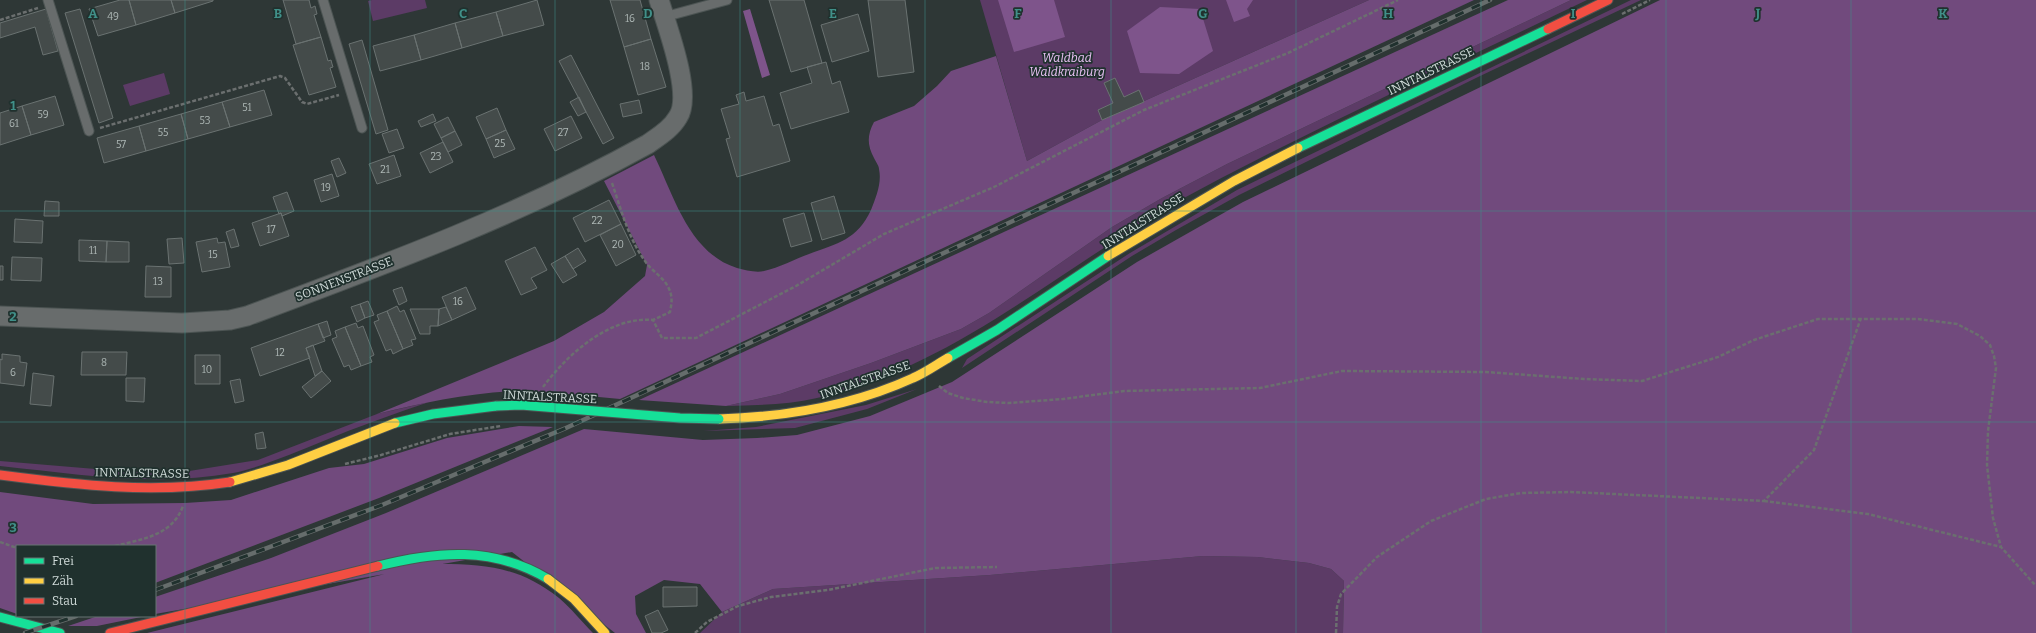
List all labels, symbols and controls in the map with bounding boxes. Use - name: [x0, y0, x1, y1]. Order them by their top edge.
- text: A: [88, 6, 98, 21]
- text: B: [274, 6, 282, 21]
- text: C: [459, 6, 467, 21]
- text: D: [643, 6, 653, 21]
- text: E: [829, 6, 837, 21]
- text: F: [1014, 6, 1022, 21]
- text: G: [1198, 6, 1208, 21]
- text: H: [1383, 6, 1393, 21]
- text: I: [1571, 6, 1576, 21]
- text: J: [1755, 6, 1761, 21]
- text: K: [1938, 6, 1948, 21]
- house number: 49: [107, 11, 119, 23]
- house number: 16: [625, 13, 635, 25]
- street label: INNTALSTRASSE: [1385, 44, 1477, 98]
- park label: Waldbad Waldkraiburg: [1029, 51, 1105, 79]
- house number: 18: [640, 61, 650, 73]
- text: 1: [10, 98, 16, 113]
- house number: 51: [242, 102, 252, 114]
- house number: 59: [37, 109, 49, 121]
- house number: 53: [200, 115, 211, 127]
- house number: 61: [9, 118, 19, 130]
- house number: 55: [158, 127, 168, 139]
- house number: 27: [558, 127, 568, 139]
- house number: 25: [495, 138, 505, 150]
- house number: 57: [116, 139, 126, 151]
- house number: 23: [430, 151, 442, 163]
- house number: 21: [380, 164, 390, 176]
- house number: 19: [321, 182, 331, 194]
- street label: INNTALSTRASSE: [1099, 190, 1187, 252]
- house number: 22: [592, 215, 602, 227]
- house number: 17: [267, 224, 275, 236]
- house number: 20: [612, 239, 624, 251]
- house number: 11: [89, 245, 97, 257]
- house number: 15: [208, 249, 218, 261]
- street label: SONNENSTRASSE: [293, 254, 395, 304]
- house number: 13: [153, 276, 163, 288]
- house number: 16: [453, 296, 463, 308]
- text: 2: [9, 309, 17, 324]
- house number: 12: [275, 347, 285, 359]
- house number: 8: [101, 357, 107, 369]
- street label: INNTALSTRASSE: [818, 358, 912, 402]
- house number: 10: [202, 364, 212, 376]
- house number: 6: [10, 367, 16, 379]
- street label: INNTALSTRASSE: [502, 388, 598, 406]
- street label: INNTALSTRASSE: [95, 465, 189, 481]
- text: 3: [9, 520, 17, 535]
- legend: [16, 545, 156, 617]
- text: Frei: [52, 554, 74, 568]
- text: Zäh: [52, 574, 74, 588]
- text: Stau: [52, 594, 78, 608]

